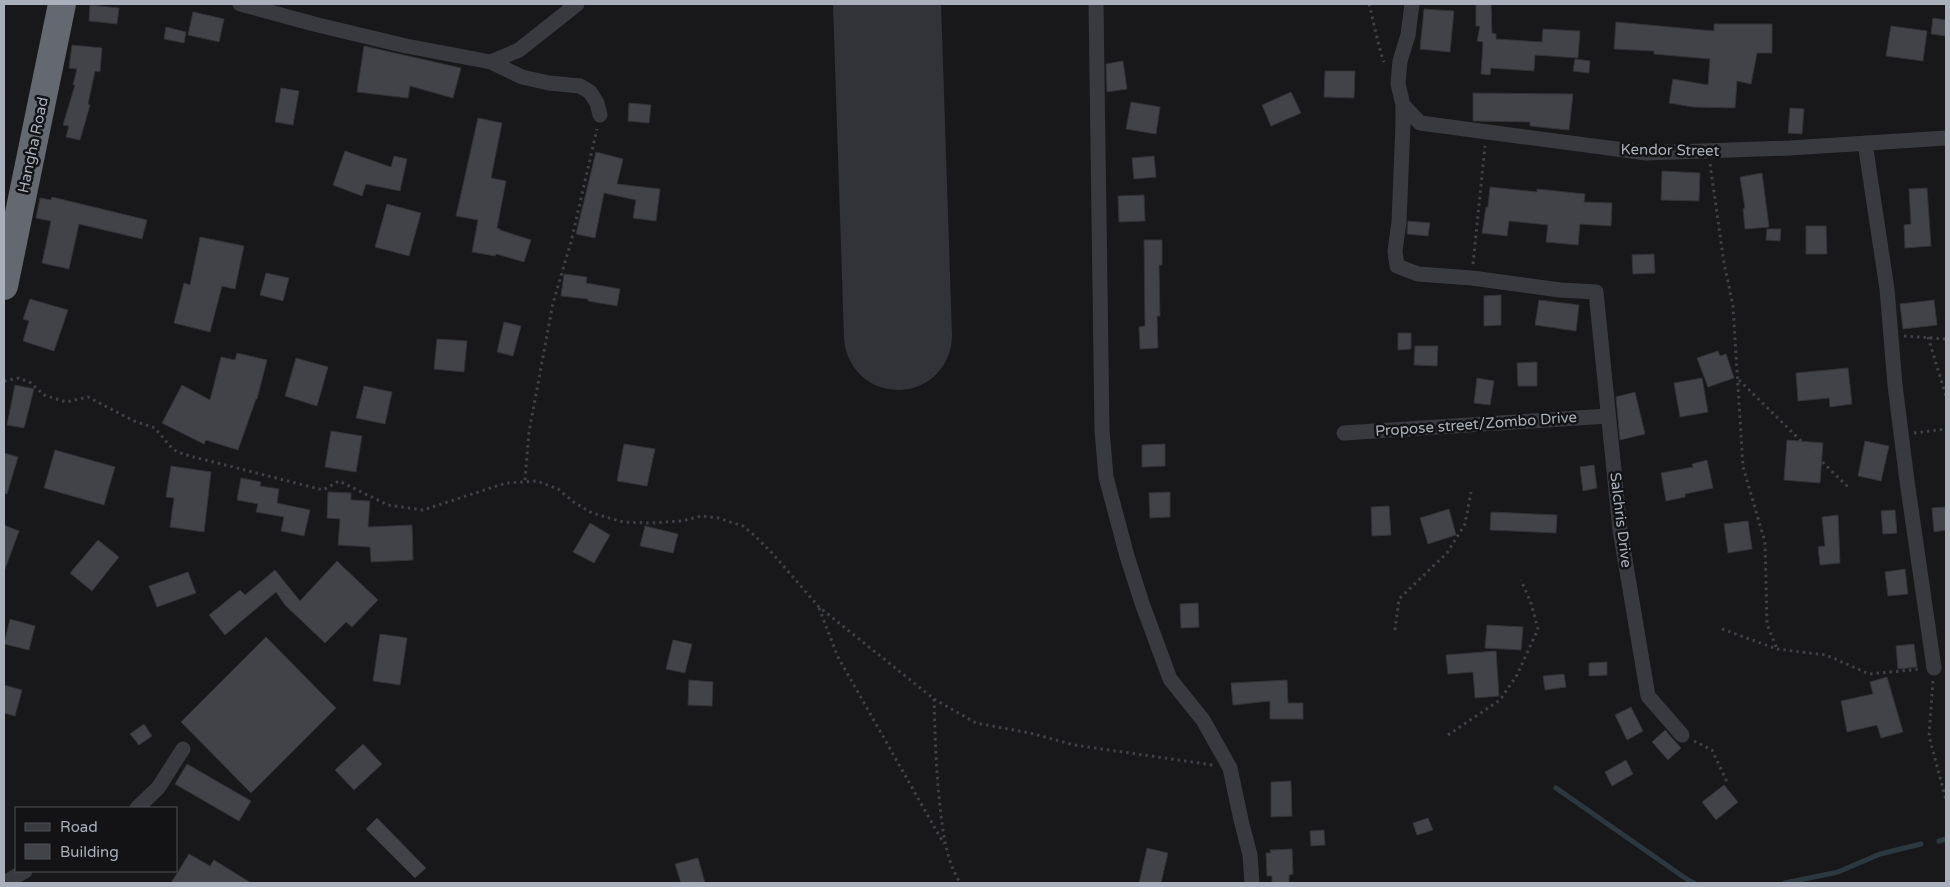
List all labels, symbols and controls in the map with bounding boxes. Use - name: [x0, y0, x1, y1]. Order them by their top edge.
- street label: Hangha Road: [14, 95, 52, 195]
- street label: Kendor Street: [1620, 140, 1720, 160]
- street label: Propose street/Zombo Drive: [1374, 408, 1578, 440]
- street label: Salchris Drive: [1606, 471, 1636, 569]
- legend: [15, 807, 178, 872]
- text: Road: [60, 818, 98, 836]
- text: Building: [60, 843, 119, 861]

